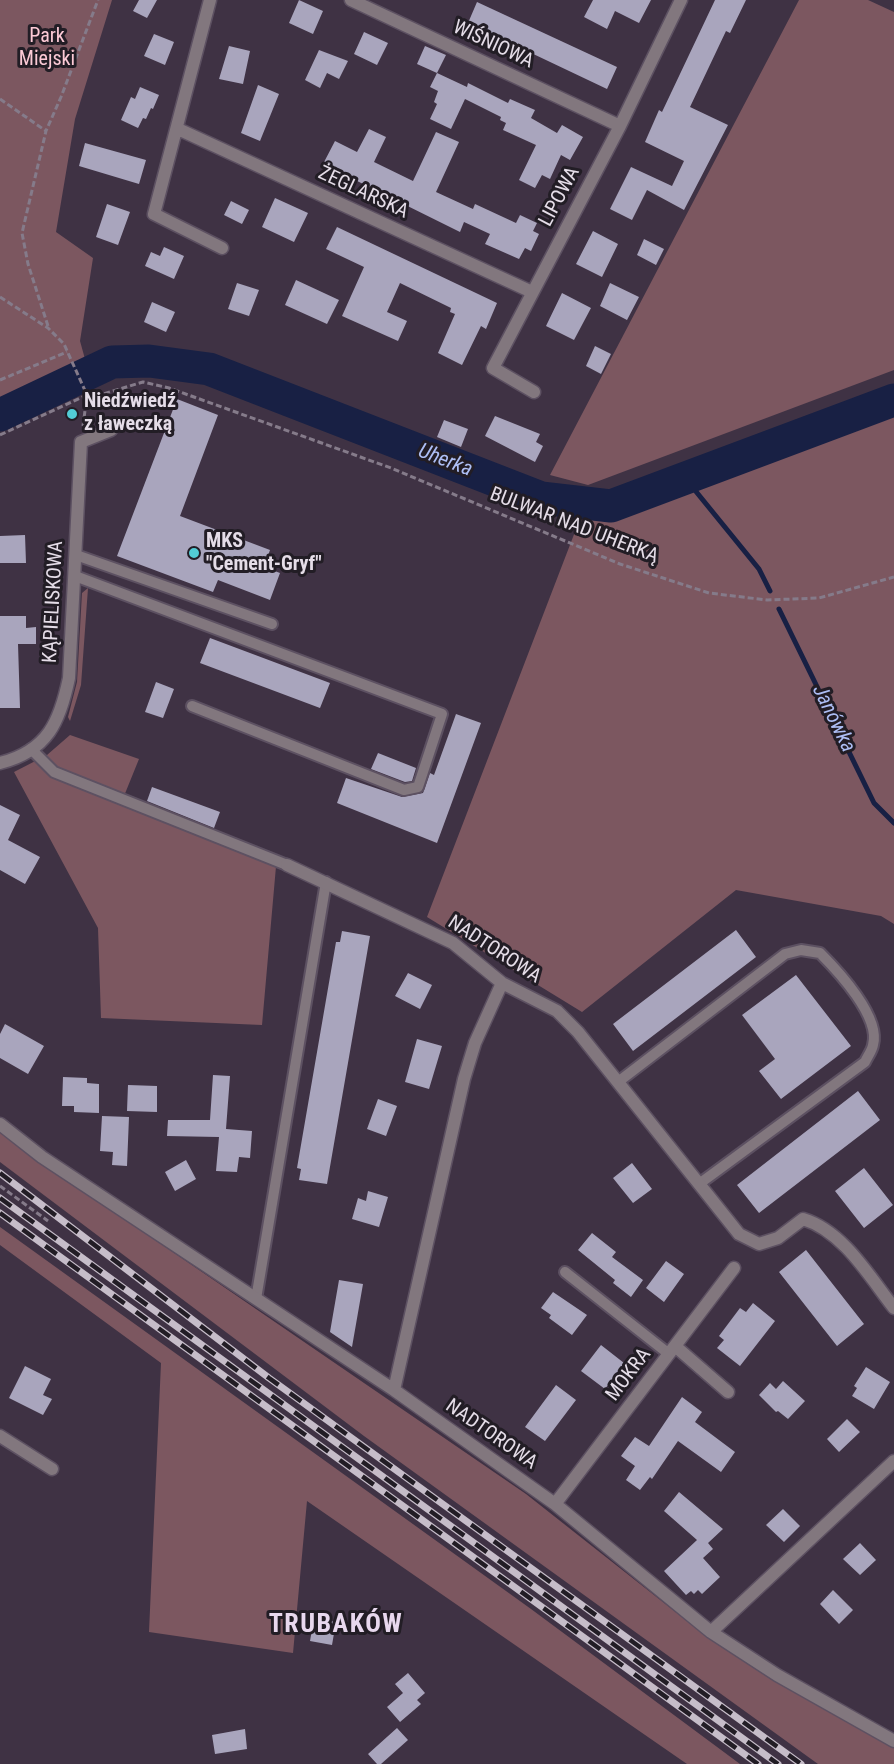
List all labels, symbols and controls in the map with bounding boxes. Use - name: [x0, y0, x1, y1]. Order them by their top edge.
- street label: WIŚNIOWA: [449, 16, 537, 74]
- park label: Park Miejski: [19, 25, 75, 72]
- street label: ŻEGLARSKA: [314, 162, 412, 224]
- street label: LIPOWA: [534, 163, 586, 231]
- place label: Niedźwiedź z ławeczką: [84, 390, 176, 437]
- marker: Niedźwiedź z ławeczką: [65, 407, 79, 421]
- water label: Uherka: [414, 439, 476, 483]
- street label: BULWAR NAD UHERKĄ: [486, 483, 662, 569]
- place label: MKS "Cement-Gryf": [206, 530, 322, 577]
- street label: KĄPIELISKOWA: [39, 540, 69, 664]
- marker: MKS "Cement-Gryf": [187, 546, 201, 560]
- water label: Janówka: [806, 681, 860, 757]
- street label: NADTOROWA: [443, 911, 545, 989]
- street label: MOKRA: [601, 1344, 657, 1406]
- street label: NADTOROWA: [441, 1395, 541, 1475]
- district label: TRUBAKÓW: [269, 1609, 403, 1641]

